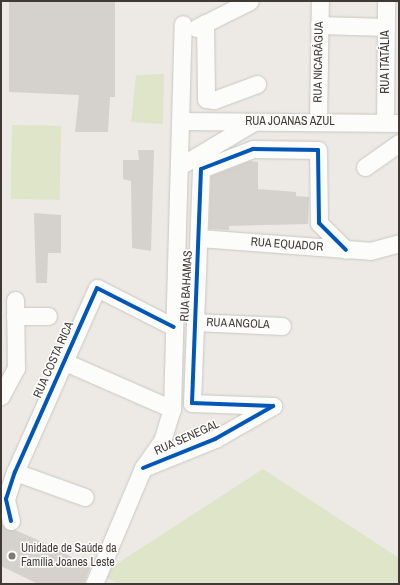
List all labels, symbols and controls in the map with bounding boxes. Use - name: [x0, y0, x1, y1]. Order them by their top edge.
- street label: RUA NICARÁGUA: [311, 21, 327, 103]
- street label: RUA ITATÁLIA: [379, 30, 393, 94]
- street label: RUA JOANAS AZUL: [245, 115, 335, 129]
- street label: RUA EQUADOR: [250, 235, 324, 255]
- street label: RUA BAHAMAS: [178, 250, 196, 322]
- street label: RUA ANGOLA: [206, 316, 270, 332]
- street label: RUA COSTA RICA: [31, 319, 77, 401]
- street label: RUA SENEGAL: [152, 417, 222, 459]
- place label: Unidade de Saúde da Família Joanes Leste: [21, 542, 117, 570]
- marker: Unidade de Saúde da Família Joanes Leste: [6, 550, 18, 562]

